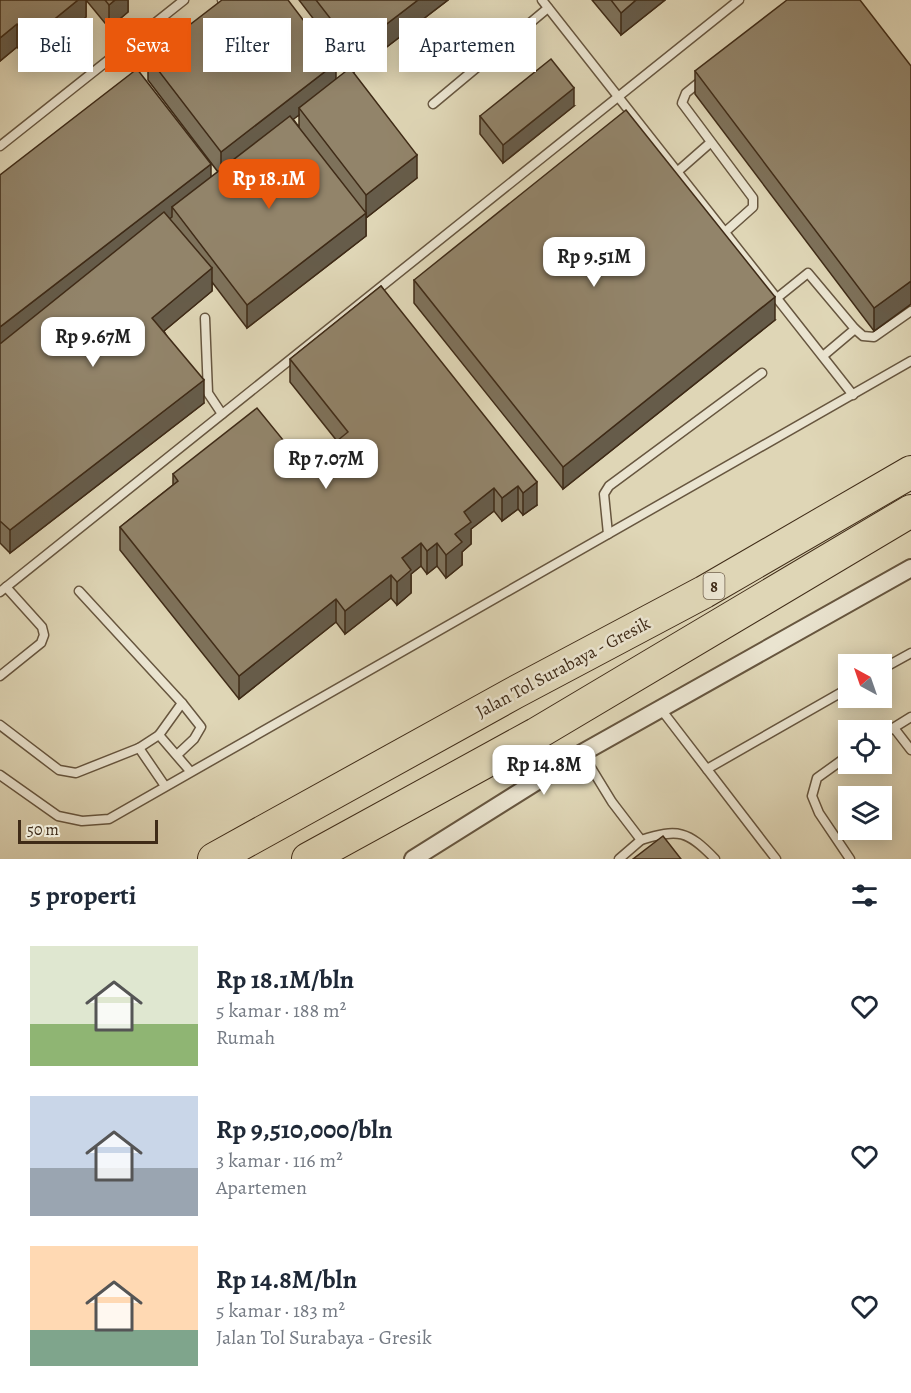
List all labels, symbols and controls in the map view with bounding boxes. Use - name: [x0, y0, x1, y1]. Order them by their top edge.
- chip: Beli: [18, 18, 93, 72]
- chip: Sewa: [105, 18, 191, 72]
- chip: Filter: [203, 18, 291, 72]
- chip: Baru: [303, 18, 387, 72]
- chip: Apartemen: [399, 18, 536, 72]
- pin: Rp 18.1M: [207, 159, 331, 210]
- text: Rp 18.1M: [233, 165, 305, 192]
- pin: Rp 9.51M: [532, 237, 656, 288]
- text: Rp 9.51M: [557, 243, 631, 270]
- pin: Rp 9.67M: [31, 317, 155, 368]
- text: Rp 9.67M: [55, 323, 131, 350]
- pin: Rp 7.07M: [264, 439, 388, 490]
- text: Rp 7.07M: [288, 445, 364, 472]
- road number: 8: [704, 573, 724, 599]
- street label: Jalan Tol Surabaya - Gresik: [472, 611, 654, 723]
- north arrow: [838, 654, 892, 708]
- map controls: [838, 654, 892, 840]
- button: locate: [838, 720, 892, 774]
- pin: Rp 14.8M: [482, 745, 606, 796]
- text: Rp 14.8M: [506, 751, 582, 778]
- button: layers: [838, 786, 892, 840]
- scale bar: [18, 817, 158, 844]
- text: 50 m: [27, 819, 59, 841]
- text: 5 properti: [30, 878, 136, 913]
- icon: filters: [848, 879, 881, 912]
- text: Rp 18.1M/bln: [216, 962, 354, 997]
- icon: home: [78, 970, 150, 1042]
- icon: heart: [848, 990, 881, 1023]
- text: 5 kamar · 188 m²: [216, 997, 346, 1024]
- text: Rumah: [216, 1024, 275, 1051]
- text: Rp 9,510,000/bln: [216, 1112, 393, 1147]
- icon: home: [78, 1120, 150, 1192]
- icon: heart: [848, 1140, 881, 1173]
- text: 3 kamar · 116 m²: [216, 1147, 343, 1174]
- text: Apartemen: [216, 1174, 307, 1201]
- text: Rp 14.8M/bln: [216, 1262, 357, 1297]
- icon: home: [78, 1270, 150, 1342]
- icon: heart: [848, 1290, 881, 1323]
- text: 5 kamar · 183 m²: [216, 1297, 345, 1324]
- text: Jalan Tol Surabaya - Gresik: [216, 1324, 432, 1351]

